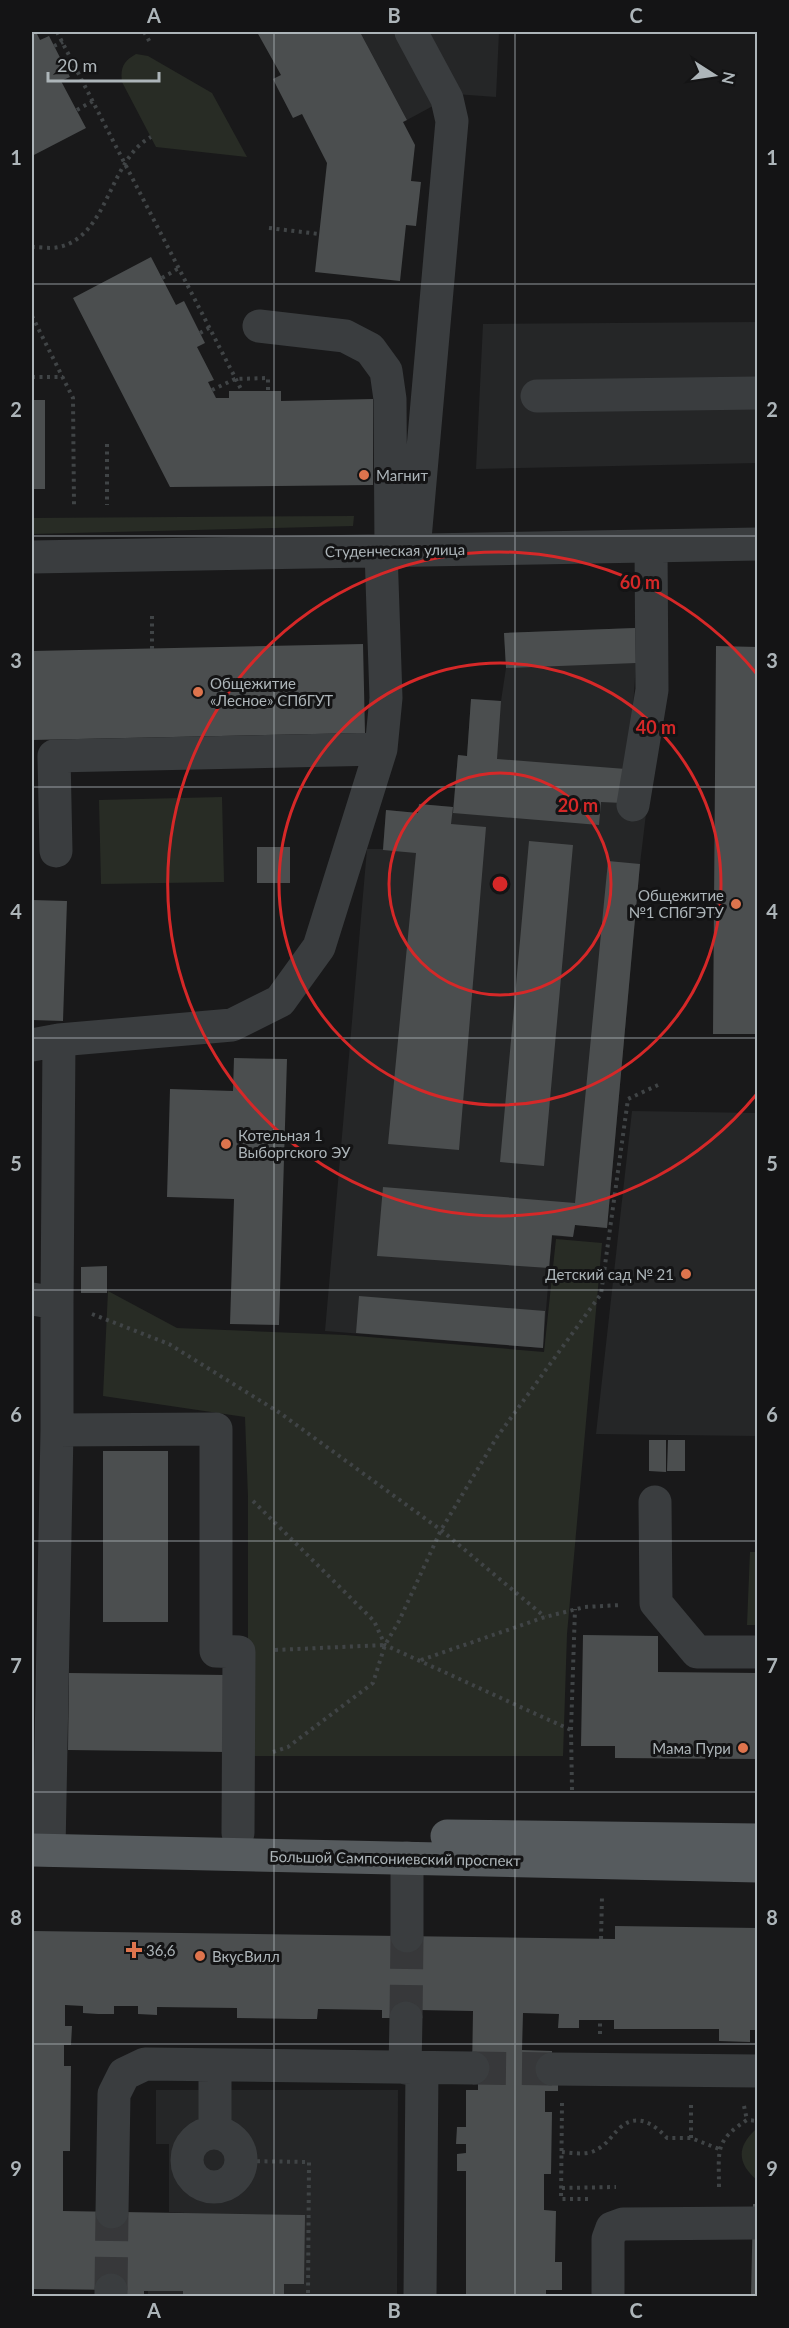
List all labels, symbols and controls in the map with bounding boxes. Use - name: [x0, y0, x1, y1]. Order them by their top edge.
- text: A: [146, 3, 161, 27]
- text: B: [387, 3, 401, 27]
- text: C: [629, 3, 643, 27]
- scale bar: [48, 45, 159, 83]
- north arrow: [684, 45, 744, 105]
- text: 20 m: [57, 54, 97, 76]
- text: N: [719, 70, 740, 86]
- text: 1: [10, 145, 22, 169]
- text: 1: [766, 145, 778, 169]
- text: 2: [10, 397, 22, 421]
- text: 2: [766, 397, 778, 421]
- place label: Магнит: [376, 466, 428, 484]
- marker: Магнит: [357, 468, 371, 482]
- street label: Студенческая улица: [325, 540, 465, 560]
- text: 60 m: [620, 571, 660, 593]
- text: 3: [10, 648, 22, 672]
- text: 3: [766, 648, 778, 672]
- place label: Общежитие «Лесное» СПбГУТ: [210, 674, 333, 709]
- marker: Общежитие «Лесное» СПбГУТ: [191, 685, 205, 699]
- text: 40 m: [636, 716, 676, 738]
- text: 20 m: [558, 794, 598, 816]
- centre of rings: [490, 874, 510, 894]
- place label: Общежитие №1 СПбГЭТУ: [628, 886, 725, 921]
- marker: Общежитие №1 СПбГЭТУ: [729, 897, 743, 911]
- text: 4: [10, 899, 22, 923]
- text: 4: [766, 899, 778, 923]
- place label: Котельная 1 Выборгского ЭУ: [238, 1126, 351, 1161]
- marker: Котельная 1 Выборгского ЭУ: [219, 1137, 233, 1151]
- text: 5: [10, 1151, 22, 1175]
- text: 5: [766, 1151, 778, 1175]
- place label: Детский сад № 21: [545, 1265, 674, 1283]
- marker: Детский сад № 21: [679, 1267, 693, 1281]
- text: 6: [10, 1402, 22, 1426]
- text: 6: [766, 1402, 778, 1426]
- text: 7: [10, 1653, 22, 1677]
- text: 7: [766, 1653, 778, 1677]
- place label: Мама Пури: [652, 1739, 731, 1757]
- marker: Мама Пури: [736, 1741, 750, 1755]
- street label: Большой Сампсониевский проспект: [269, 1847, 521, 1869]
- text: 8: [10, 1905, 22, 1929]
- text: 8: [766, 1905, 778, 1929]
- place label: 36,6: [146, 1941, 176, 1959]
- marker: 36,6: [127, 1943, 141, 1957]
- place label: ВкусВилл: [212, 1947, 280, 1965]
- marker: ВкусВилл: [193, 1949, 207, 1963]
- text: 9: [10, 2156, 22, 2180]
- text: 9: [766, 2156, 778, 2180]
- text: A: [146, 2298, 161, 2322]
- text: B: [387, 2298, 401, 2322]
- text: C: [629, 2298, 643, 2322]

